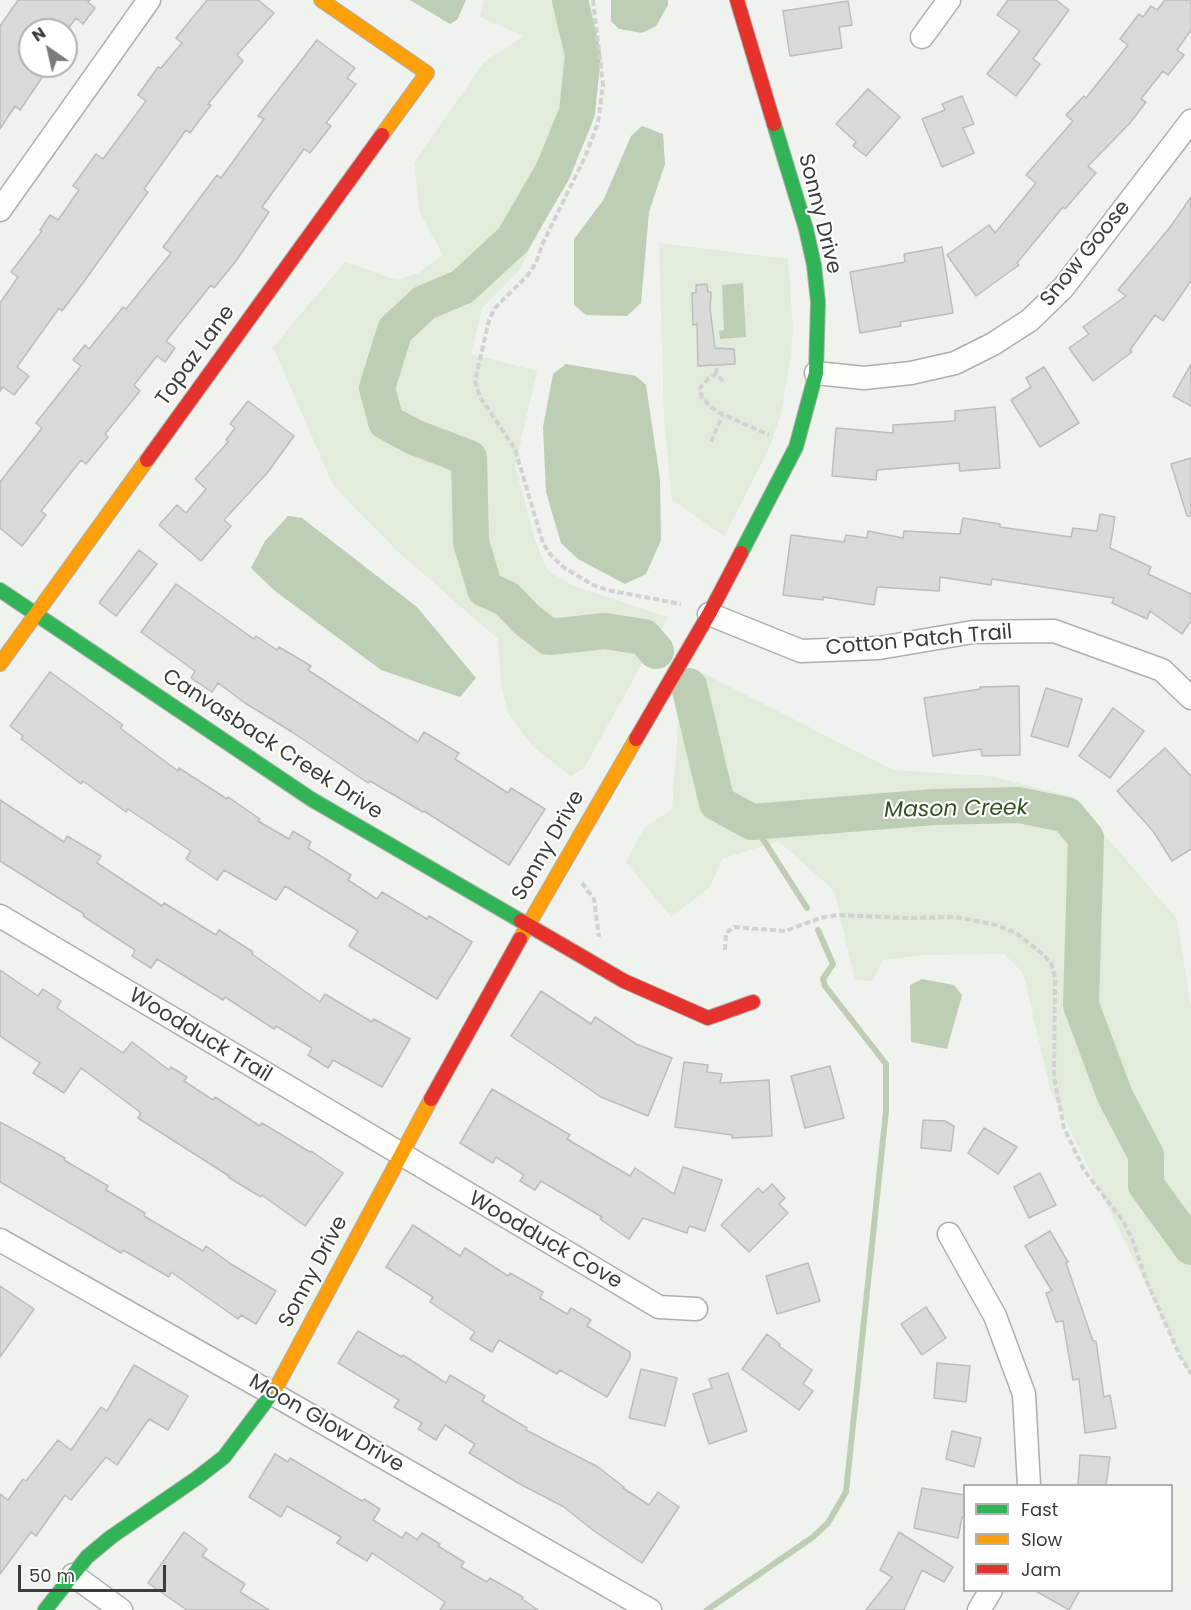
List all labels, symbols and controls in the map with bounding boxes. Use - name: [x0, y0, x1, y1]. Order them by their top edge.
- north arrow: [18, 18, 78, 78]
- text: N: [27, 21, 50, 47]
- street label: Sonny Drive: [792, 151, 846, 277]
- street label: Snow Goose: [1036, 196, 1136, 312]
- street label: Topaz Lane: [151, 301, 241, 411]
- street label: Cotton Patch Trail: [825, 620, 1013, 662]
- street label: Canvasback Creek Drive: [157, 664, 387, 826]
- street label: Sonny Drive: [507, 787, 591, 905]
- water label: Mason Creek: [884, 796, 1028, 824]
- street label: Woodduck Trail: [124, 983, 276, 1089]
- street label: Woodduck Cove: [464, 1187, 626, 1295]
- street label: Sonny Drive: [274, 1212, 354, 1332]
- street label: Moon Glow Drive: [244, 1369, 408, 1479]
- legend: [963, 1484, 1173, 1592]
- text: Fast: [1021, 1497, 1058, 1522]
- text: Slow: [1021, 1527, 1062, 1552]
- scale bar: [21, 1553, 170, 1591]
- text: Jam: [1021, 1557, 1061, 1582]
- text: 50 m: [29, 1563, 75, 1588]

